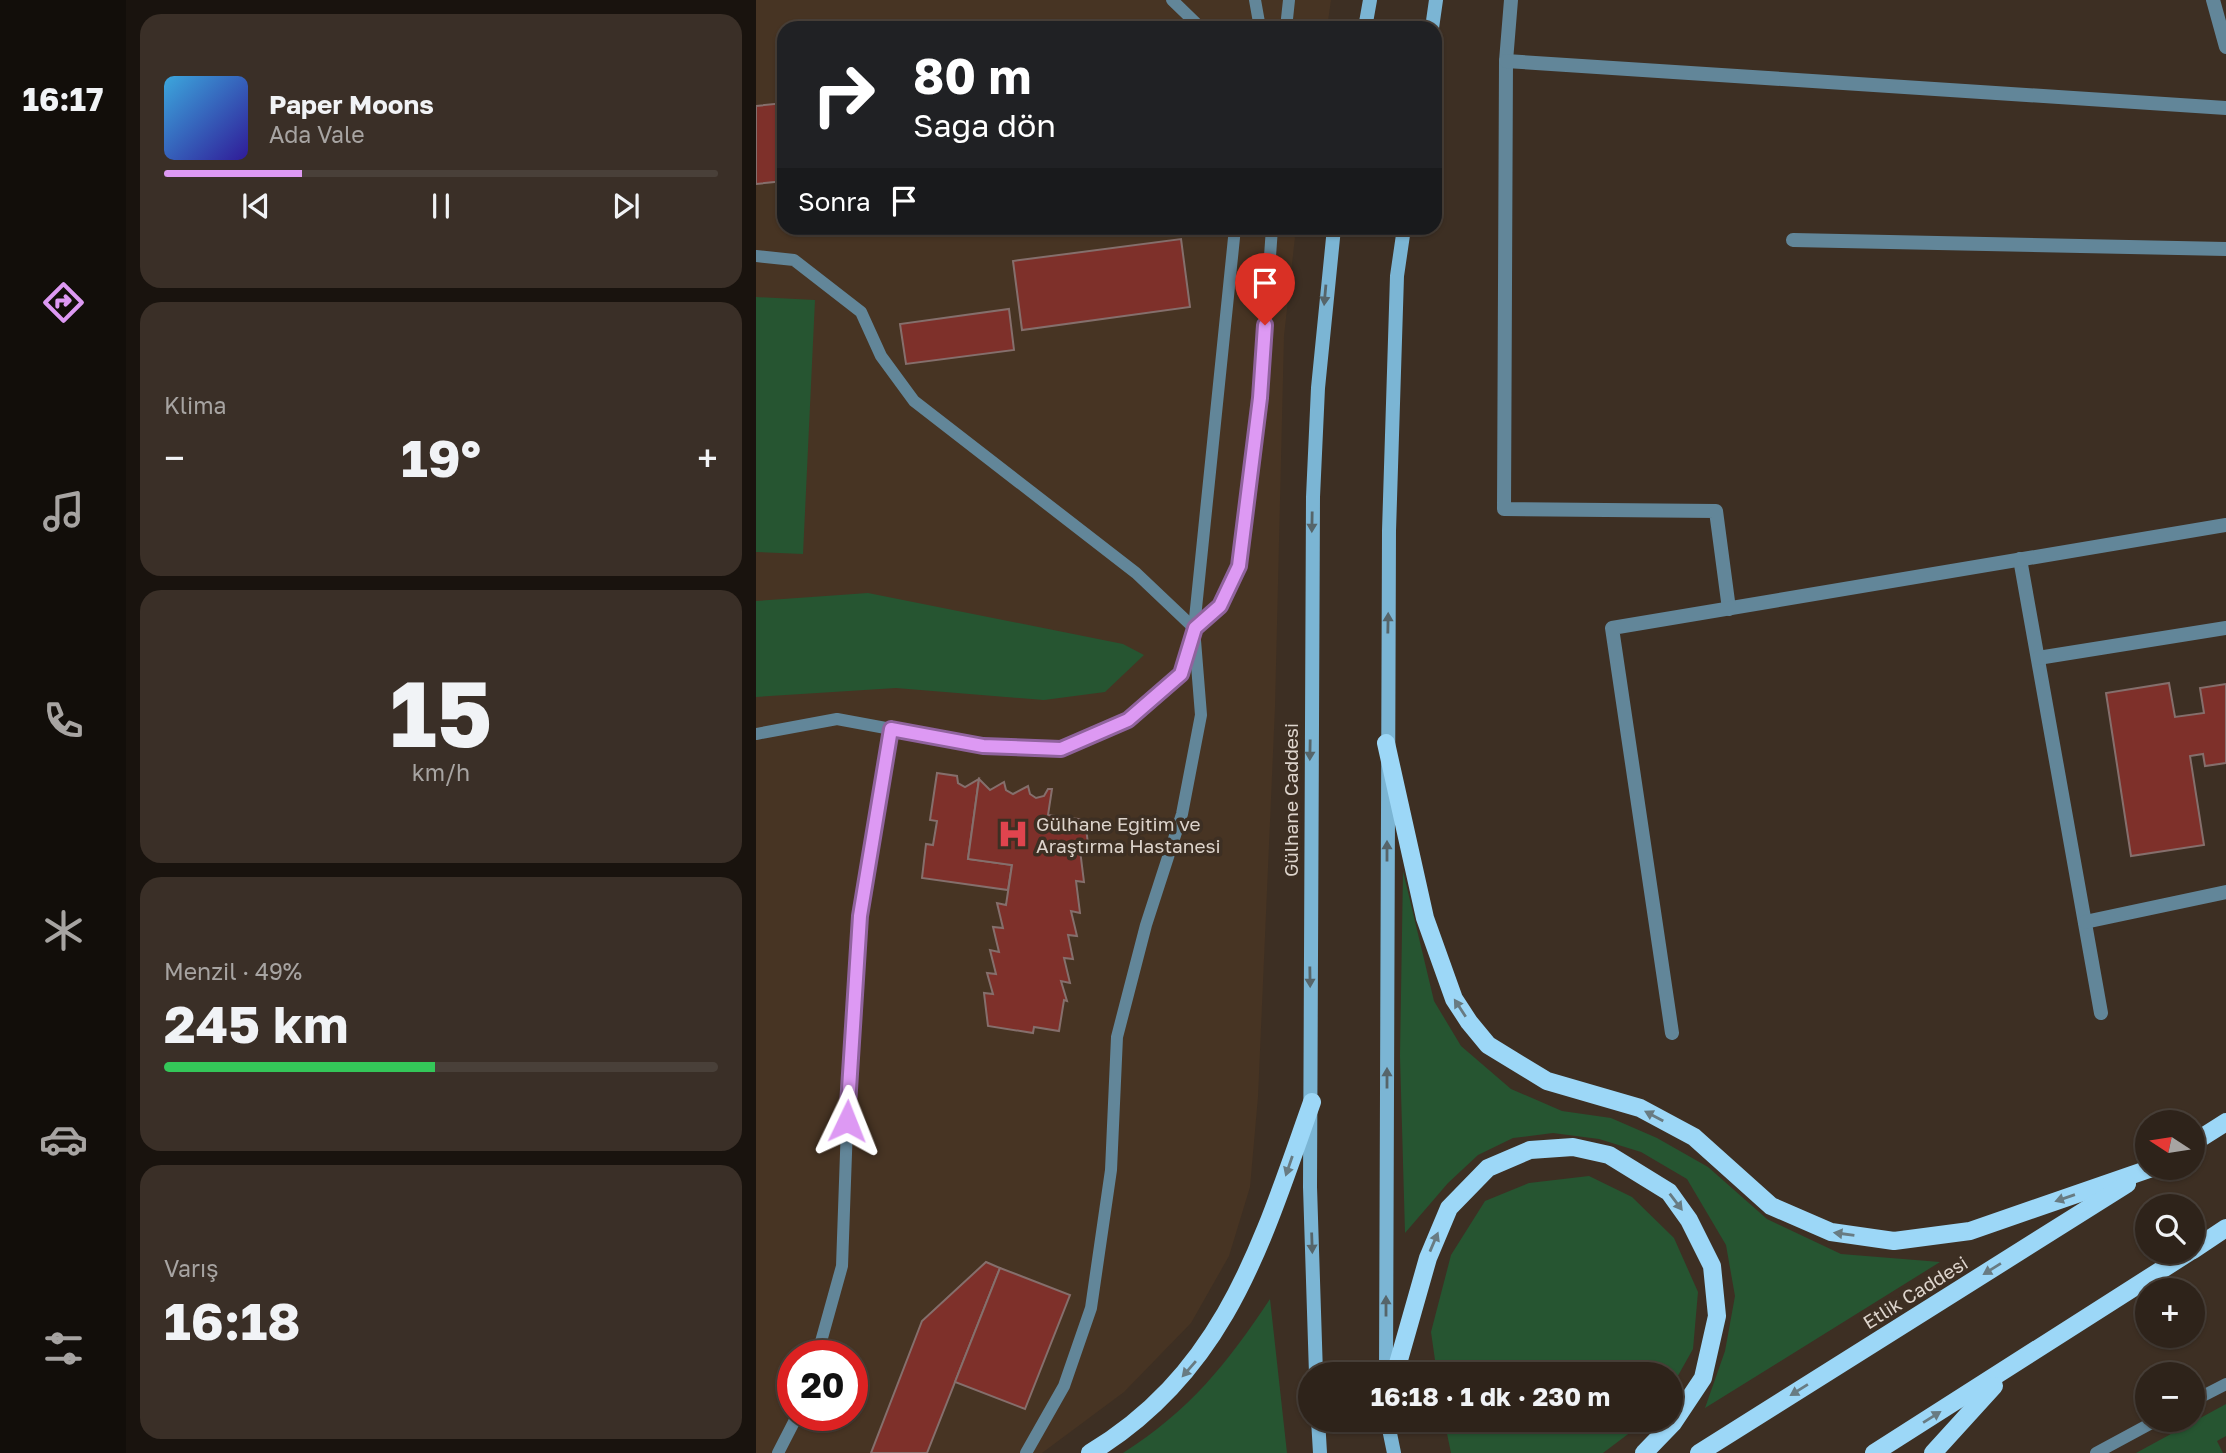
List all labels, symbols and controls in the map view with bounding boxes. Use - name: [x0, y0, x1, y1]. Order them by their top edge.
- text: 80 m: [913, 46, 1031, 105]
- icon: right: [798, 49, 889, 140]
- text: 16:17: [23, 80, 103, 118]
- text: Paper Moons: [269, 89, 434, 120]
- text: Sağa dön: [913, 106, 1056, 144]
- text: Ada Vale: [269, 120, 365, 148]
- icon: arrive: [885, 182, 923, 220]
- text: Sonra: [798, 186, 871, 217]
- icon: previous: [237, 187, 275, 225]
- icon: pause: [422, 187, 460, 225]
- icon: next: [607, 187, 645, 225]
- pin: [1235, 253, 1295, 325]
- icon: arrive: [1246, 264, 1284, 302]
- icon: directions: [39, 278, 88, 327]
- one-way arrow: [1319, 284, 1330, 306]
- text: Klima: [164, 391, 227, 419]
- text: 19°: [401, 426, 481, 488]
- text: −: [164, 435, 185, 480]
- text: +: [697, 435, 718, 480]
- icon: music: [39, 487, 88, 536]
- one-way arrow: [1307, 511, 1318, 533]
- one-way arrow: [1382, 612, 1393, 634]
- text: 15: [390, 658, 492, 767]
- icon: phone: [39, 696, 88, 745]
- street label: Gülhane Caddesi: [1279, 723, 1302, 877]
- one-way arrow: [1304, 739, 1316, 761]
- text: km/h: [412, 758, 470, 786]
- place label: Gülhane Eğitim ve Araştırma Hastanesi: [1036, 812, 1221, 857]
- hospital icon: Gülhane Eğitim ve Araştırma Hastanesi: [996, 817, 1030, 851]
- one-way arrow: [1381, 839, 1393, 861]
- icon: climate: [39, 906, 88, 955]
- text: Menzil · 49%: [164, 957, 302, 985]
- one-way arrow: [1305, 966, 1316, 988]
- text: 245 km: [164, 992, 349, 1054]
- one-way arrow: [1454, 999, 1467, 1018]
- one-way arrow: [1381, 1067, 1393, 1089]
- position arrow: [810, 1084, 884, 1158]
- one-way arrow: [1643, 1110, 1663, 1122]
- north arrow: [2135, 1110, 2205, 1180]
- map controls: [2135, 1110, 2205, 1432]
- icon: car: [39, 1115, 88, 1164]
- one-way arrow: [1284, 1155, 1295, 1176]
- one-way arrow: [1668, 1192, 1683, 1210]
- one-way arrow: [2054, 1193, 2075, 1204]
- button: search: [2135, 1194, 2205, 1264]
- one-way arrow: [1833, 1228, 1855, 1239]
- one-way arrow: [1429, 1232, 1440, 1253]
- one-way arrow: [1306, 1233, 1317, 1255]
- street label: Etlik Caddesi: [1858, 1251, 1972, 1333]
- text: Varış: [164, 1254, 218, 1282]
- one-way arrow: [1982, 1262, 2002, 1275]
- button: +: [2135, 1278, 2205, 1348]
- text: 16:18: [164, 1289, 301, 1351]
- one-way arrow: [1380, 1294, 1392, 1316]
- icon: filters: [39, 1324, 88, 1373]
- speed limit sign: 20: [777, 1340, 868, 1431]
- one-way arrow: [1182, 1360, 1197, 1377]
- button: −: [2135, 1362, 2205, 1432]
- text: 16:18 · 1 dk · 230 m: [1371, 1381, 1610, 1412]
- one-way arrow: [1790, 1383, 1809, 1396]
- one-way arrow: [1922, 1410, 1941, 1423]

